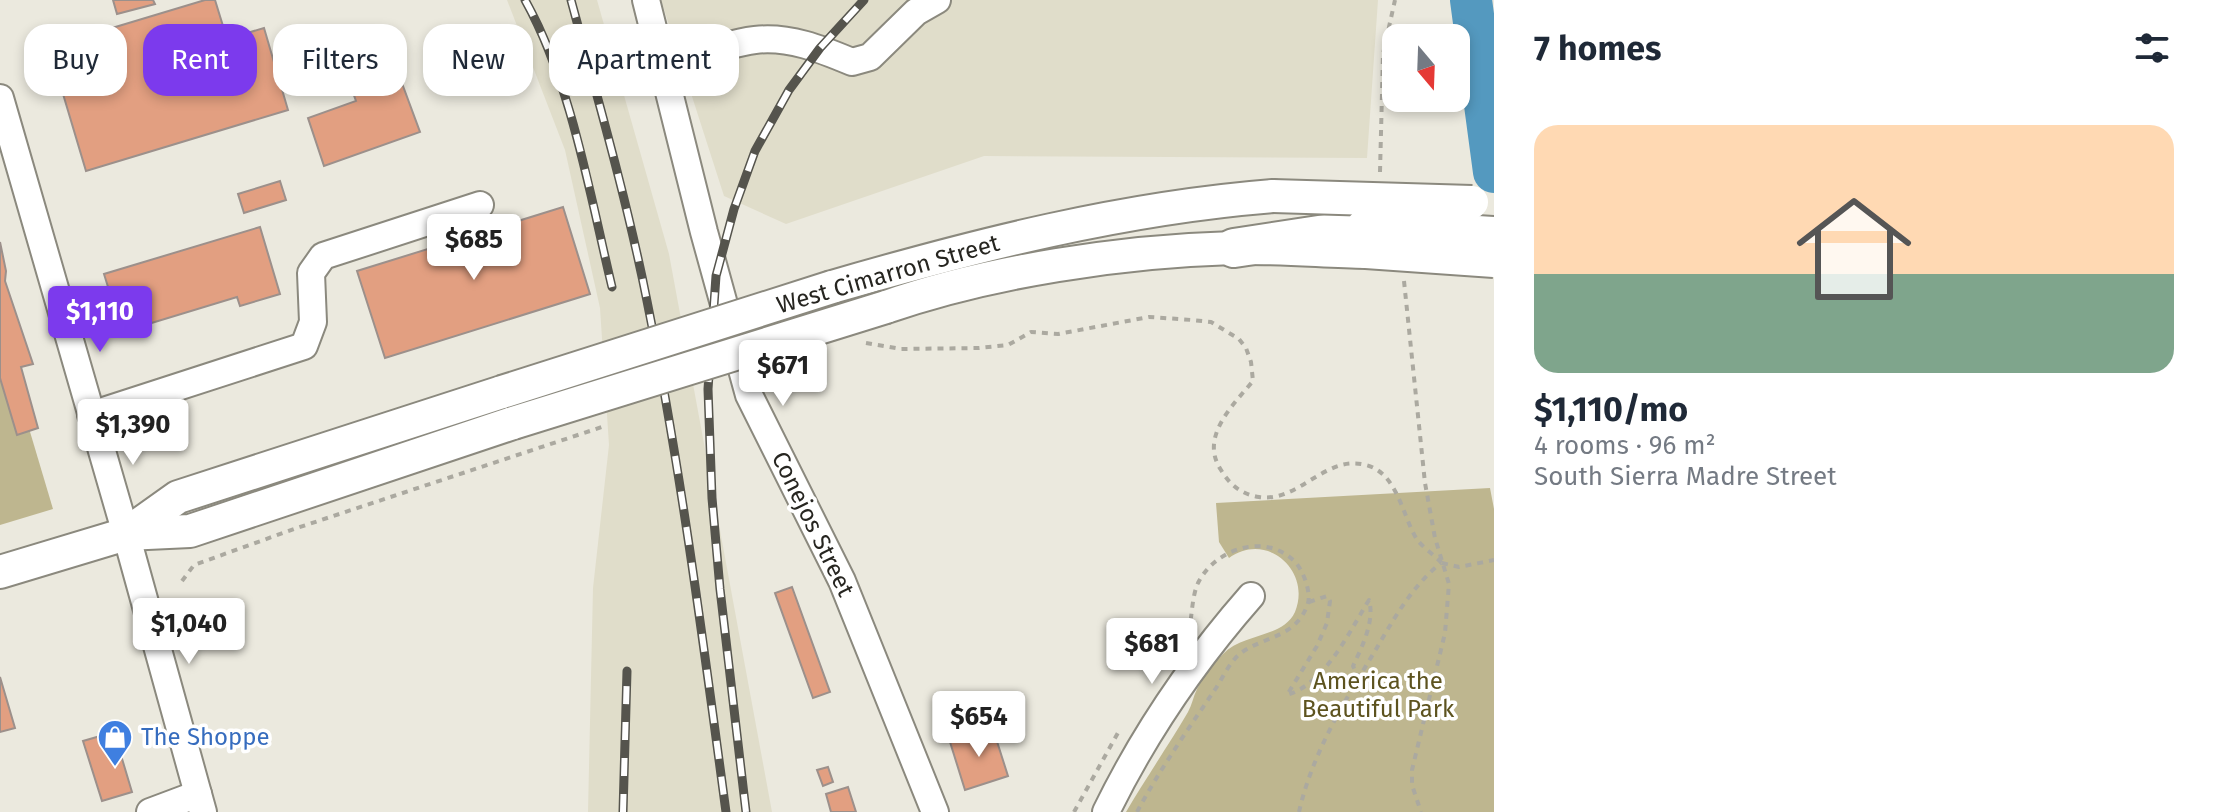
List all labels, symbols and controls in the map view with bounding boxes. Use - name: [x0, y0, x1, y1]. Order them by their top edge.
- chip: Buy: [24, 24, 127, 96]
- chip: Rent: [143, 24, 257, 96]
- chip: Filters: [273, 24, 407, 96]
- chip: New: [423, 24, 533, 96]
- chip: Apartment: [549, 24, 739, 96]
- north arrow: [1382, 24, 1470, 112]
- map controls: [1382, 24, 1470, 112]
- icon: filters: [2130, 26, 2174, 70]
- text: 7 homes: [1534, 28, 1661, 69]
- icon: home: [1782, 177, 1926, 321]
- pin: $685: [427, 214, 521, 282]
- text: $685: [445, 224, 503, 255]
- street label: West Cimarron Street: [774, 229, 1003, 319]
- pin: $1,110: [35, 286, 165, 354]
- text: $1,110: [66, 296, 134, 327]
- pin: $671: [736, 340, 830, 408]
- text: $671: [757, 350, 809, 381]
- text: $1,110/mo: [1534, 389, 1688, 430]
- pin: $1,390: [68, 399, 198, 467]
- text: $1,390: [95, 409, 171, 440]
- text: 4 rooms · 96 m²: [1534, 430, 1716, 461]
- street label: Conejos Street: [766, 447, 860, 601]
- text: South Sierra Madre Street: [1534, 461, 1837, 492]
- pin: $1,040: [124, 598, 254, 666]
- text: $1,040: [151, 608, 227, 639]
- pin: $681: [1105, 618, 1199, 686]
- text: $681: [1124, 628, 1180, 659]
- park label: America the Beautiful Park: [1302, 667, 1455, 723]
- pin: $654: [932, 691, 1026, 759]
- text: $654: [950, 701, 1008, 732]
- shop icon: The Shoppe: [96, 718, 134, 768]
- place label: The Shoppe: [141, 723, 270, 751]

